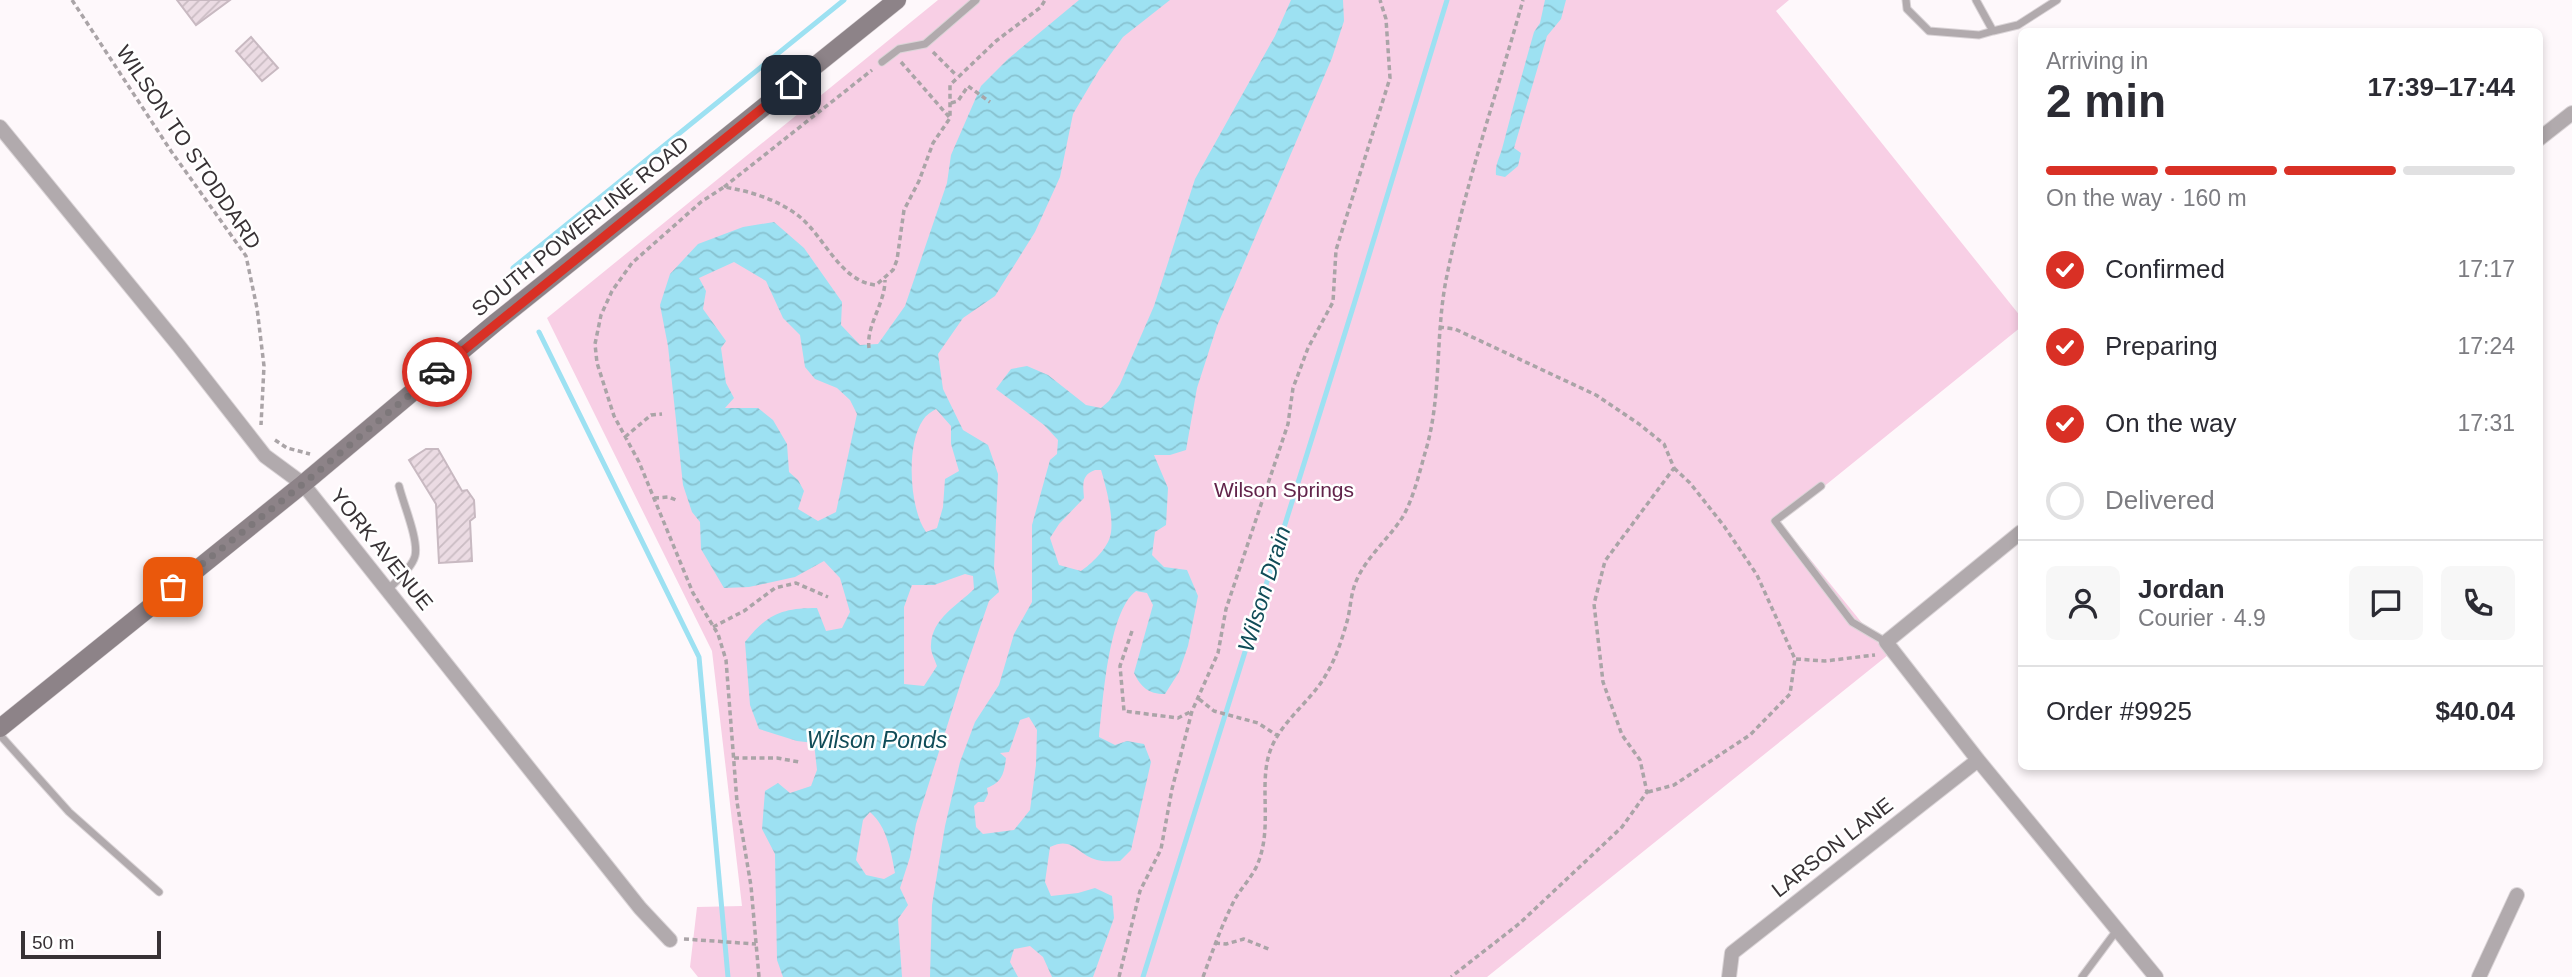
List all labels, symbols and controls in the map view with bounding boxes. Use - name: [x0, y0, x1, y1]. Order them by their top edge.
- street label: WILSON TO STODDARD: [112, 41, 266, 253]
- text: Arriving in: [2046, 48, 2148, 74]
- pin: [761, 55, 821, 115]
- icon: home: [772, 66, 810, 104]
- text: 17:39–17:44: [2368, 72, 2515, 102]
- text: 2 min: [2046, 75, 2166, 127]
- street label: SOUTH POWERLINE ROAD: [467, 132, 693, 320]
- text: On the way · 160 m: [2046, 185, 2247, 211]
- icon: check: [2046, 251, 2084, 289]
- text: Confirmed: [2105, 254, 2225, 284]
- text: 17:17: [2457, 256, 2515, 282]
- icon: check: [2046, 328, 2084, 366]
- text: Preparing: [2105, 331, 2218, 361]
- text: 17:24: [2457, 333, 2515, 359]
- courier: [402, 337, 472, 407]
- icon: car: [418, 353, 456, 391]
- icon: check: [2046, 405, 2084, 443]
- text: On the way: [2105, 408, 2237, 438]
- text: 17:31: [2457, 410, 2515, 436]
- park label: Wilson Springs: [1214, 478, 1354, 501]
- street label: YORK AVENUE: [326, 484, 438, 614]
- text: Delivered: [2105, 485, 2215, 515]
- water label: Wilson Drain: [1233, 523, 1295, 655]
- pin: [143, 557, 203, 617]
- button: person: [2046, 566, 2120, 640]
- button: chat: [2349, 566, 2423, 640]
- button: phone: [2441, 566, 2515, 640]
- icon: bag: [154, 568, 192, 606]
- text: Jordan: [2138, 574, 2225, 604]
- text: Courier · 4.9: [2138, 605, 2266, 631]
- text: Order #9925: [2046, 696, 2192, 726]
- text: $40.04: [2435, 696, 2515, 726]
- water label: Wilson Ponds: [807, 727, 948, 753]
- street label: LARSON LANE: [1767, 793, 1897, 901]
- scale bar: [21, 928, 161, 960]
- text: 50 m: [32, 932, 74, 953]

